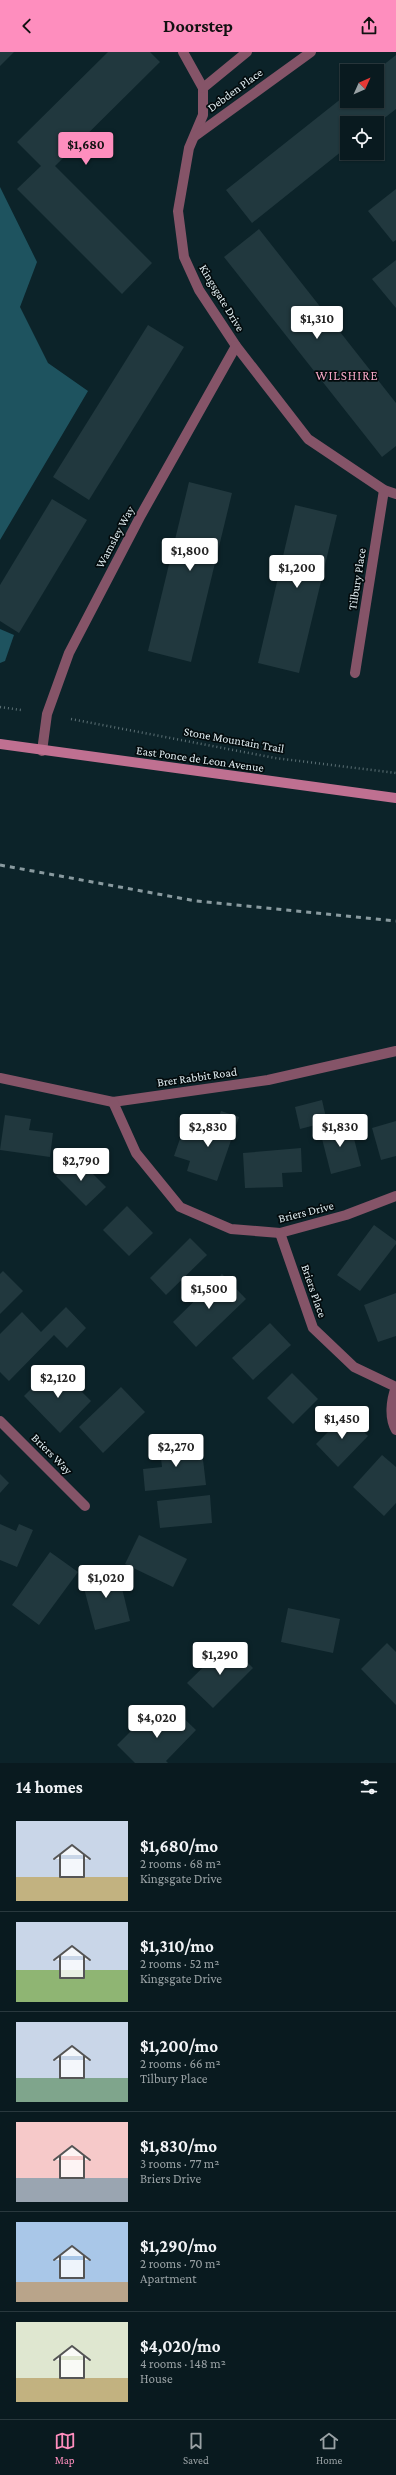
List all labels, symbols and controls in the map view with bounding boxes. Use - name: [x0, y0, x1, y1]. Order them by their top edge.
- icon: back: [16, 15, 38, 37]
- icon: share: [358, 15, 380, 37]
- text: Doorstep: [163, 16, 233, 36]
- north arrow: [340, 64, 384, 108]
- map controls: [340, 64, 384, 160]
- street label: Debden Place: [205, 65, 265, 115]
- button: locate: [340, 116, 384, 160]
- pin: $1,680: [53, 132, 119, 166]
- text: $1,680: [67, 137, 105, 152]
- street label: Kingsgate Drive: [196, 262, 248, 334]
- pin: $1,310: [284, 306, 350, 340]
- text: $1,310: [300, 311, 334, 326]
- district label: WILSHIRE: [315, 368, 379, 383]
- street label: Wamsley Way: [93, 503, 137, 570]
- pin: $1,800: [157, 538, 223, 572]
- text: $1,800: [171, 543, 209, 558]
- street label: Tilbury Place: [345, 547, 369, 611]
- pin: $1,200: [264, 555, 330, 589]
- text: $1,200: [278, 560, 316, 575]
- street label: Stone Mountain Trail: [183, 724, 285, 756]
- street label: East Ponce de Leon Avenue: [135, 743, 265, 775]
- street label: Brer Rabbit Road: [156, 1064, 239, 1090]
- pin: $2,830: [175, 1114, 241, 1148]
- pin: $1,830: [307, 1114, 373, 1148]
- text: $2,830: [189, 1119, 227, 1134]
- text: $1,830: [322, 1119, 358, 1134]
- pin: $2,790: [48, 1148, 114, 1182]
- text: $2,790: [62, 1153, 100, 1168]
- street label: Briers Drive: [277, 1198, 335, 1226]
- street label: Briers Place: [298, 1263, 330, 1319]
- pin: $1,500: [176, 1276, 242, 1310]
- text: $1,500: [190, 1281, 228, 1296]
- pin: $2,120: [25, 1365, 91, 1399]
- text: $2,120: [40, 1370, 76, 1385]
- pin: $1,450: [309, 1406, 375, 1440]
- text: $1,450: [324, 1411, 360, 1426]
- street label: Briers Way: [29, 1431, 76, 1478]
- pin: $2,270: [143, 1434, 209, 1468]
- text: $2,270: [157, 1439, 195, 1454]
- pin: $1,020: [73, 1565, 139, 1599]
- text: $1,020: [87, 1570, 125, 1585]
- pin: $1,290: [187, 1642, 253, 1676]
- text: $1,290: [202, 1647, 238, 1662]
- pin: $4,020: [124, 1705, 190, 1739]
- text: $4,020: [137, 1710, 177, 1725]
- icon: filters: [358, 1776, 380, 1798]
- text: 14 homes: [16, 1778, 83, 1797]
- icon: home: [48, 1837, 96, 1885]
- text: $1,680/mo: [140, 1837, 218, 1856]
- text: 2 rooms · 68 m²: [140, 1856, 221, 1871]
- text: Kingsgate Drive: [140, 1871, 222, 1886]
- text: $1,310/mo: [140, 1937, 214, 1956]
- icon: home: [48, 1938, 96, 1986]
- text: 2 rooms · 52 m²: [140, 1956, 219, 1971]
- text: Kingsgate Drive: [140, 1971, 222, 1986]
- text: $1,200/mo: [140, 2037, 218, 2056]
- icon: home: [48, 2038, 96, 2086]
- text: 2 rooms · 66 m²: [140, 2056, 221, 2071]
- text: Tilbury Place: [140, 2071, 208, 2086]
- text: $1,830/mo: [140, 2137, 217, 2156]
- icon: home: [48, 2138, 96, 2186]
- text: 3 rooms · 77 m²: [140, 2156, 219, 2171]
- text: Briers Drive: [140, 2171, 201, 2186]
- text: $1,290/mo: [140, 2237, 217, 2256]
- icon: home: [48, 2238, 96, 2286]
- text: 2 rooms · 70 m²: [140, 2256, 221, 2271]
- text: Apartment: [140, 2271, 197, 2286]
- text: $4,020/mo: [140, 2337, 221, 2356]
- icon: home: [48, 2338, 96, 2386]
- text: 4 rooms · 148 m²: [140, 2356, 226, 2371]
- text: House: [140, 2371, 173, 2386]
- tab: Map: [54, 2430, 76, 2466]
- tab: Saved: [183, 2430, 209, 2466]
- tab: Home: [316, 2430, 342, 2466]

